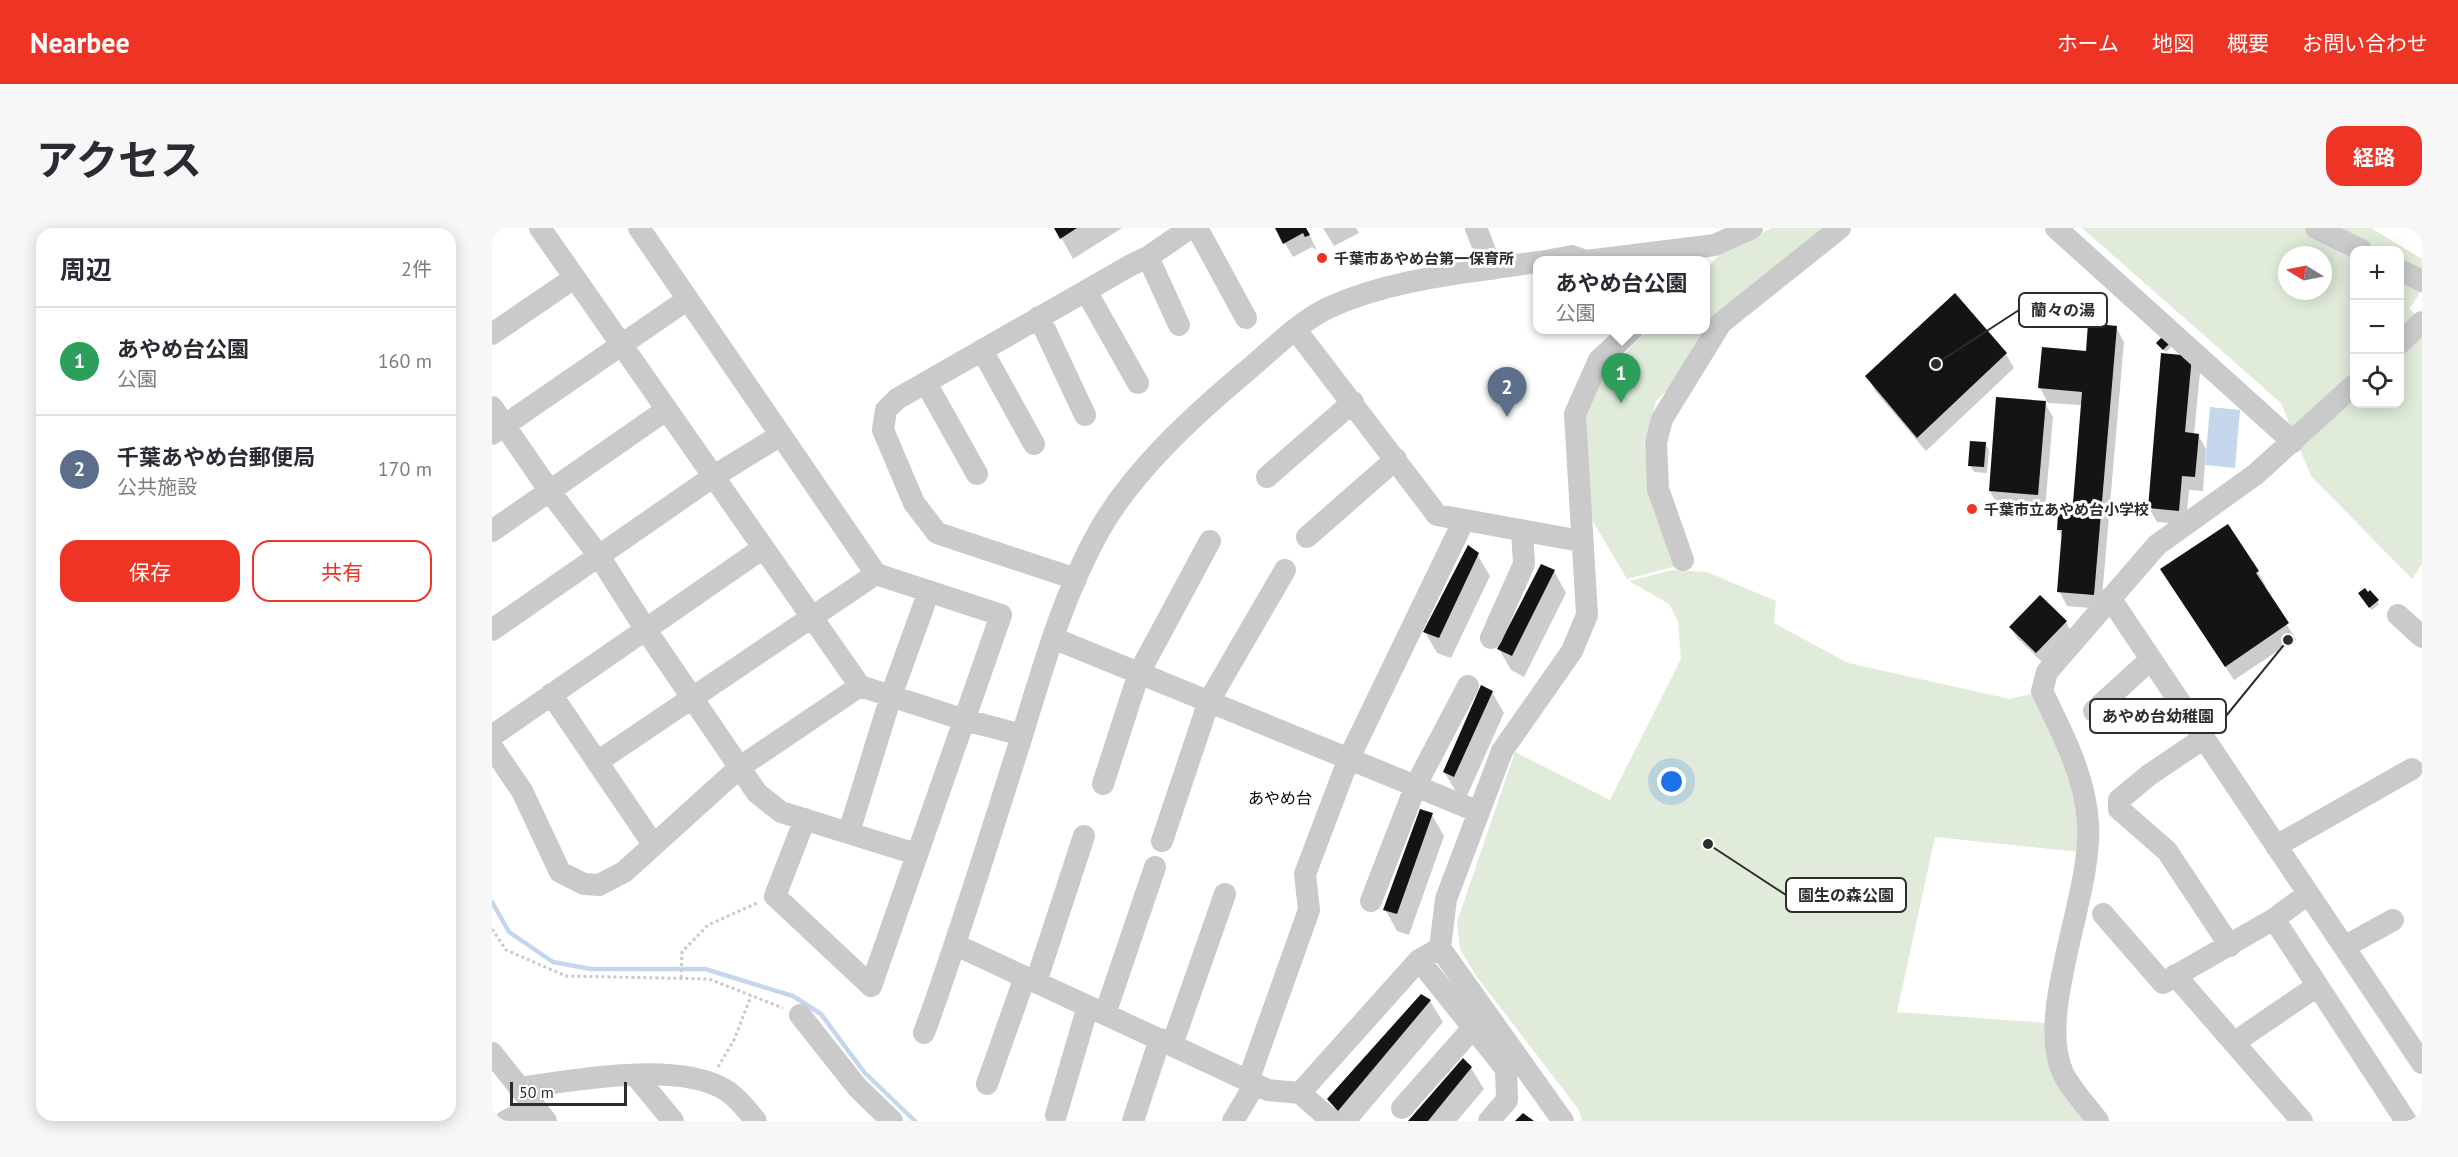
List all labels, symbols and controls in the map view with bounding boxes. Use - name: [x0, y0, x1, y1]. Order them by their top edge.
- text: Nearbee: [30, 24, 130, 61]
- text: ホーム: [2057, 30, 2119, 57]
- text: 地図: [2152, 30, 2194, 57]
- text: 概要: [2227, 30, 2269, 57]
- text: お問い合わせ: [2302, 30, 2428, 57]
- button: 経路: [2326, 126, 2422, 186]
- text: アクセス: [36, 132, 202, 187]
- north arrow: [2278, 246, 2332, 300]
- map controls: [2350, 246, 2404, 408]
- button: +: [2350, 246, 2404, 300]
- place label: 千葉市あやめ台第一保育所: [1334, 249, 1514, 268]
- marker: 千葉市あやめ台第一保育所: [1315, 251, 1329, 265]
- text: 周辺: [60, 253, 112, 286]
- text: 2件: [401, 256, 432, 282]
- popup: [1533, 256, 1710, 334]
- text: あやめ台公園: [1555, 269, 1688, 297]
- callout: 蘭々の湯: [2019, 293, 2107, 327]
- text: 公園: [1555, 300, 1595, 326]
- text: 蘭々の湯: [2031, 300, 2095, 320]
- button: −: [2350, 300, 2404, 354]
- text: あやめ台公園: [117, 335, 249, 363]
- text: 1: [74, 348, 85, 374]
- text: 160 m: [378, 348, 432, 374]
- pin: 1: [1602, 354, 1640, 403]
- button: locate: [2350, 354, 2404, 408]
- text: 公園: [117, 366, 157, 392]
- pin: 2: [1488, 368, 1526, 417]
- text: 千葉あやめ台郵便局: [117, 443, 315, 471]
- text: 2: [74, 456, 85, 482]
- text: 170 m: [378, 456, 432, 482]
- text: 公共施設: [117, 474, 197, 500]
- place label: 千葉市立あやめ台小学校: [1984, 500, 2149, 519]
- marker: 千葉市立あやめ台小学校: [1965, 502, 1979, 516]
- button: 保存: [60, 540, 240, 602]
- button: 共有: [252, 540, 432, 602]
- callout: あやめ台幼稚園: [2090, 699, 2226, 733]
- text: あやめ台幼稚園: [2102, 706, 2214, 726]
- your location: [1657, 767, 1686, 796]
- district label: あやめ台: [1248, 788, 1312, 808]
- callout: 園生の森公園: [1786, 878, 1906, 912]
- text: 園生の森公園: [1798, 885, 1894, 905]
- scale bar: [510, 1079, 627, 1106]
- text: 50 m: [519, 1082, 554, 1102]

